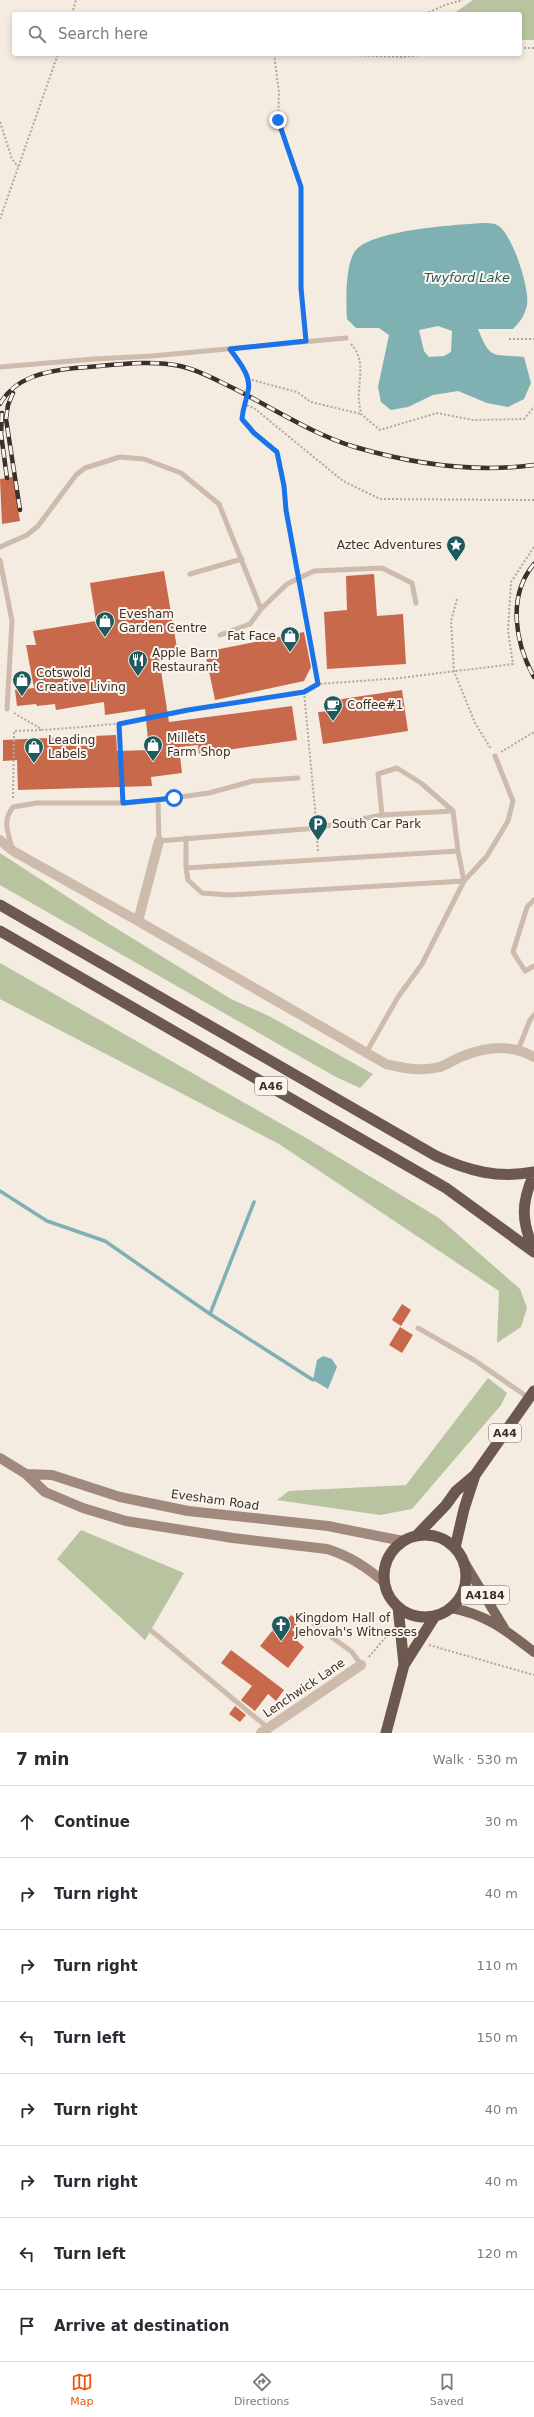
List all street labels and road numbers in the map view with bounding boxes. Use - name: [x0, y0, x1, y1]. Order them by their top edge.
- road number: A46: [255, 1077, 287, 1095]
- road number: A44: [489, 1424, 521, 1442]
- street label: Evesham Road: [170, 1487, 260, 1513]
- road number: A4184: [461, 1586, 509, 1604]
- street label: Lenchwick Lane: [261, 1656, 347, 1720]

